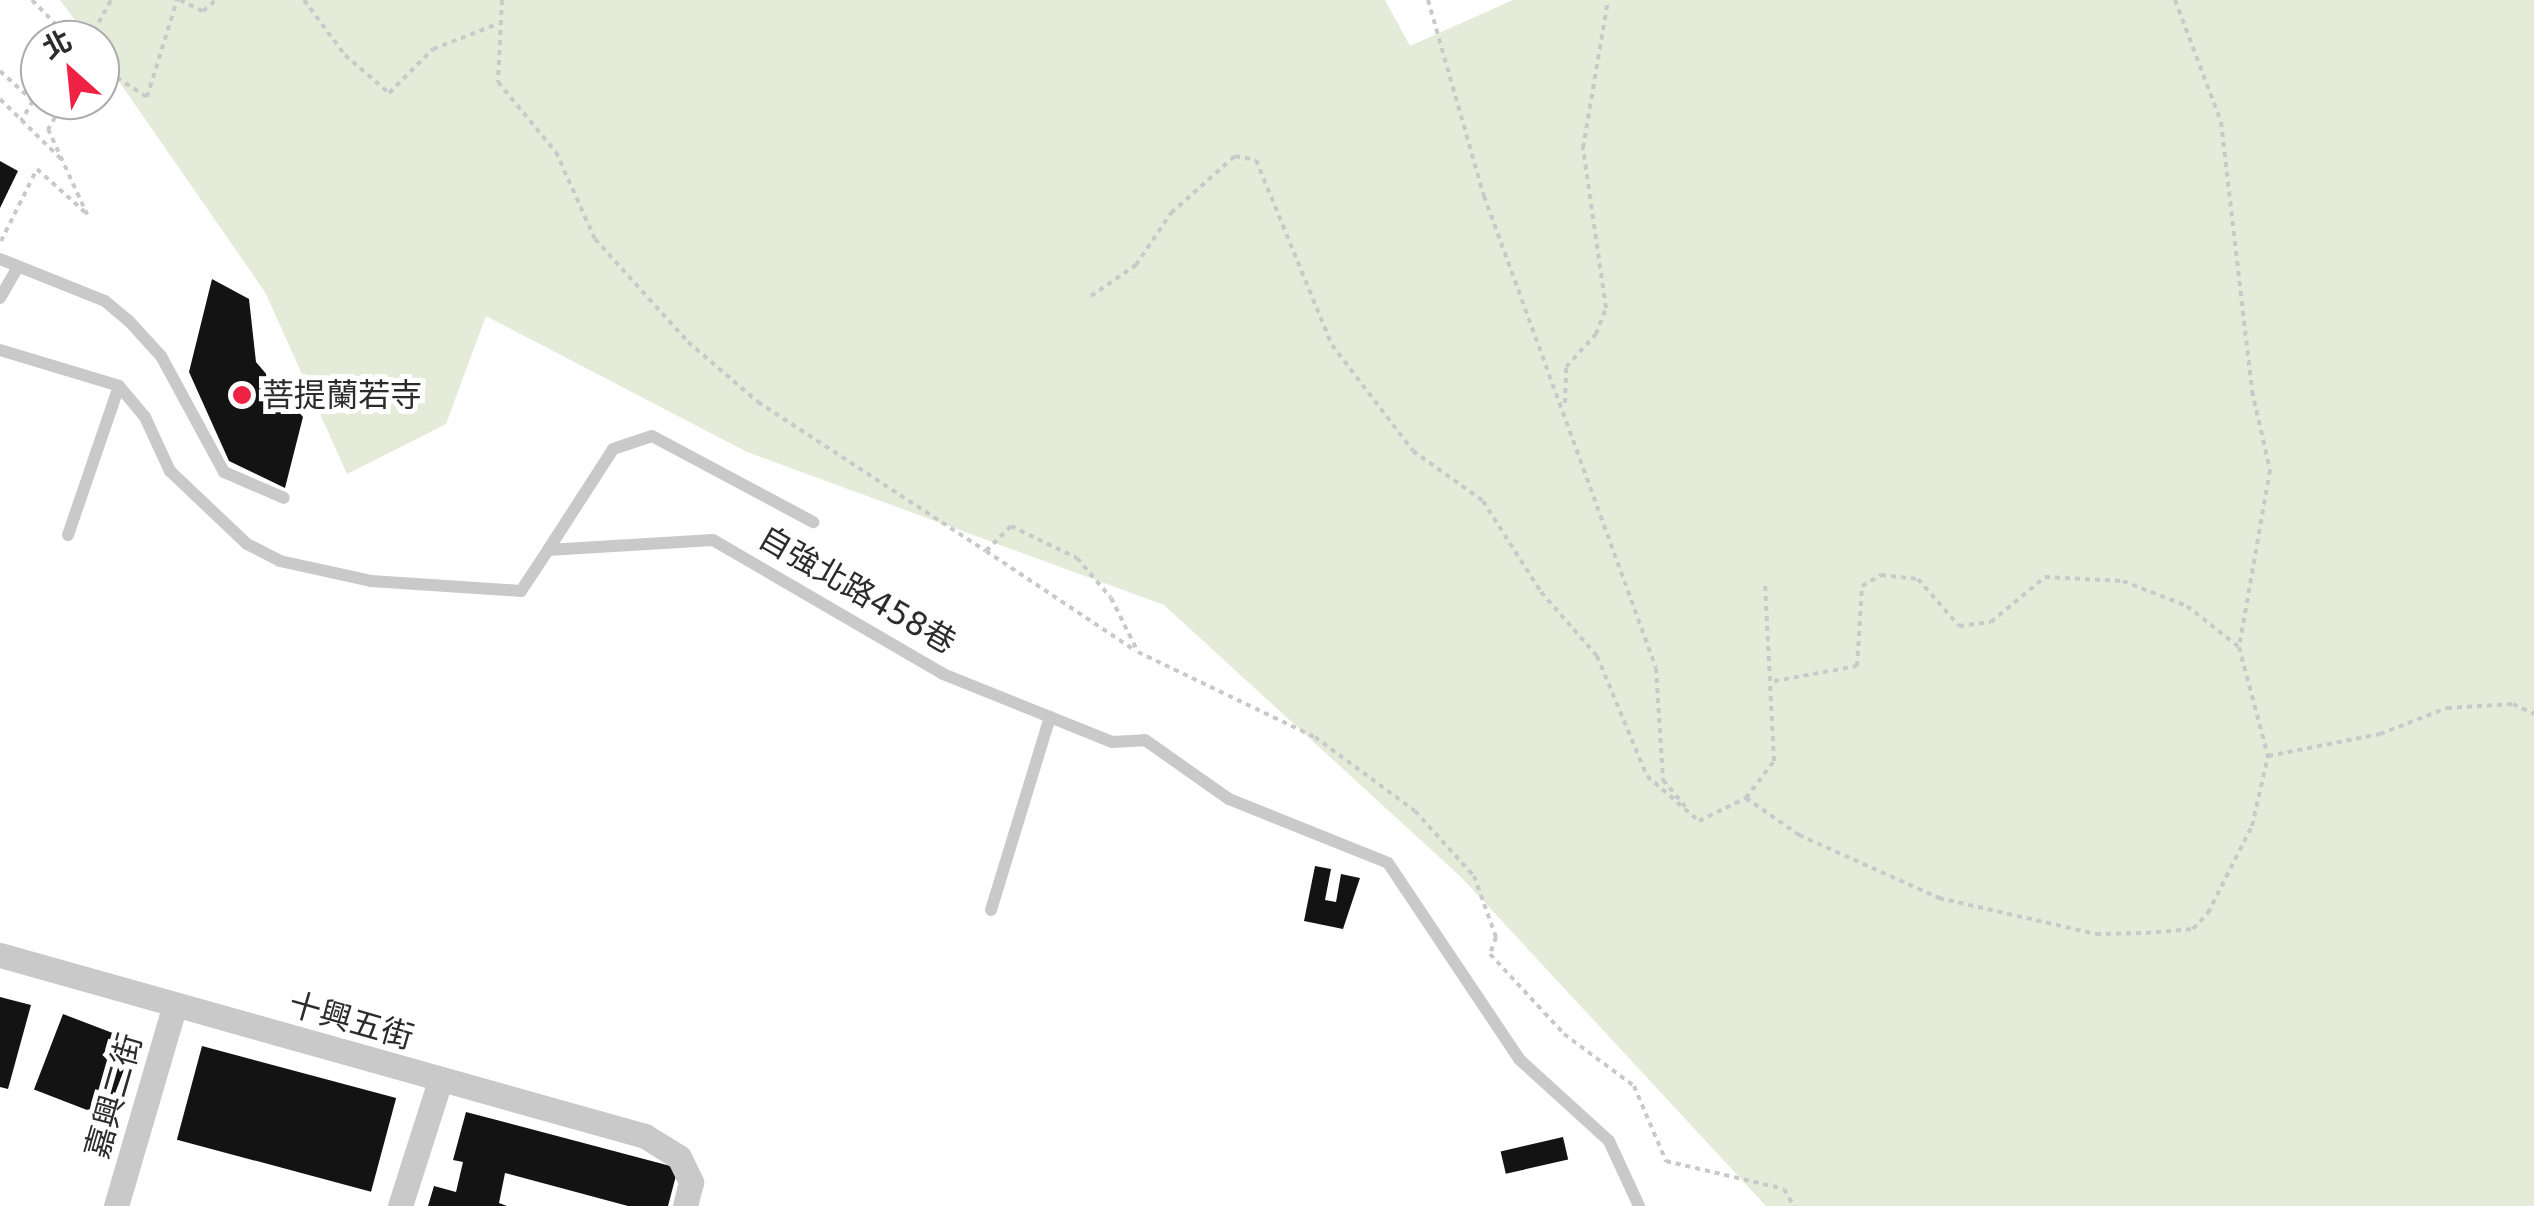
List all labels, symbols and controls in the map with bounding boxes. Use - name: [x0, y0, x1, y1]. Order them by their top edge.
- north arrow: [20, 20, 120, 120]
- text: 北: [37, 24, 77, 66]
- place label: 菩提蘭若寺: [262, 376, 422, 414]
- marker: 菩提蘭若寺: [231, 384, 253, 406]
- street label: 自強北路458巷: [752, 518, 962, 662]
- street label: 十興五街: [284, 985, 418, 1057]
- street label: 嘉興二街: [78, 1029, 150, 1163]

